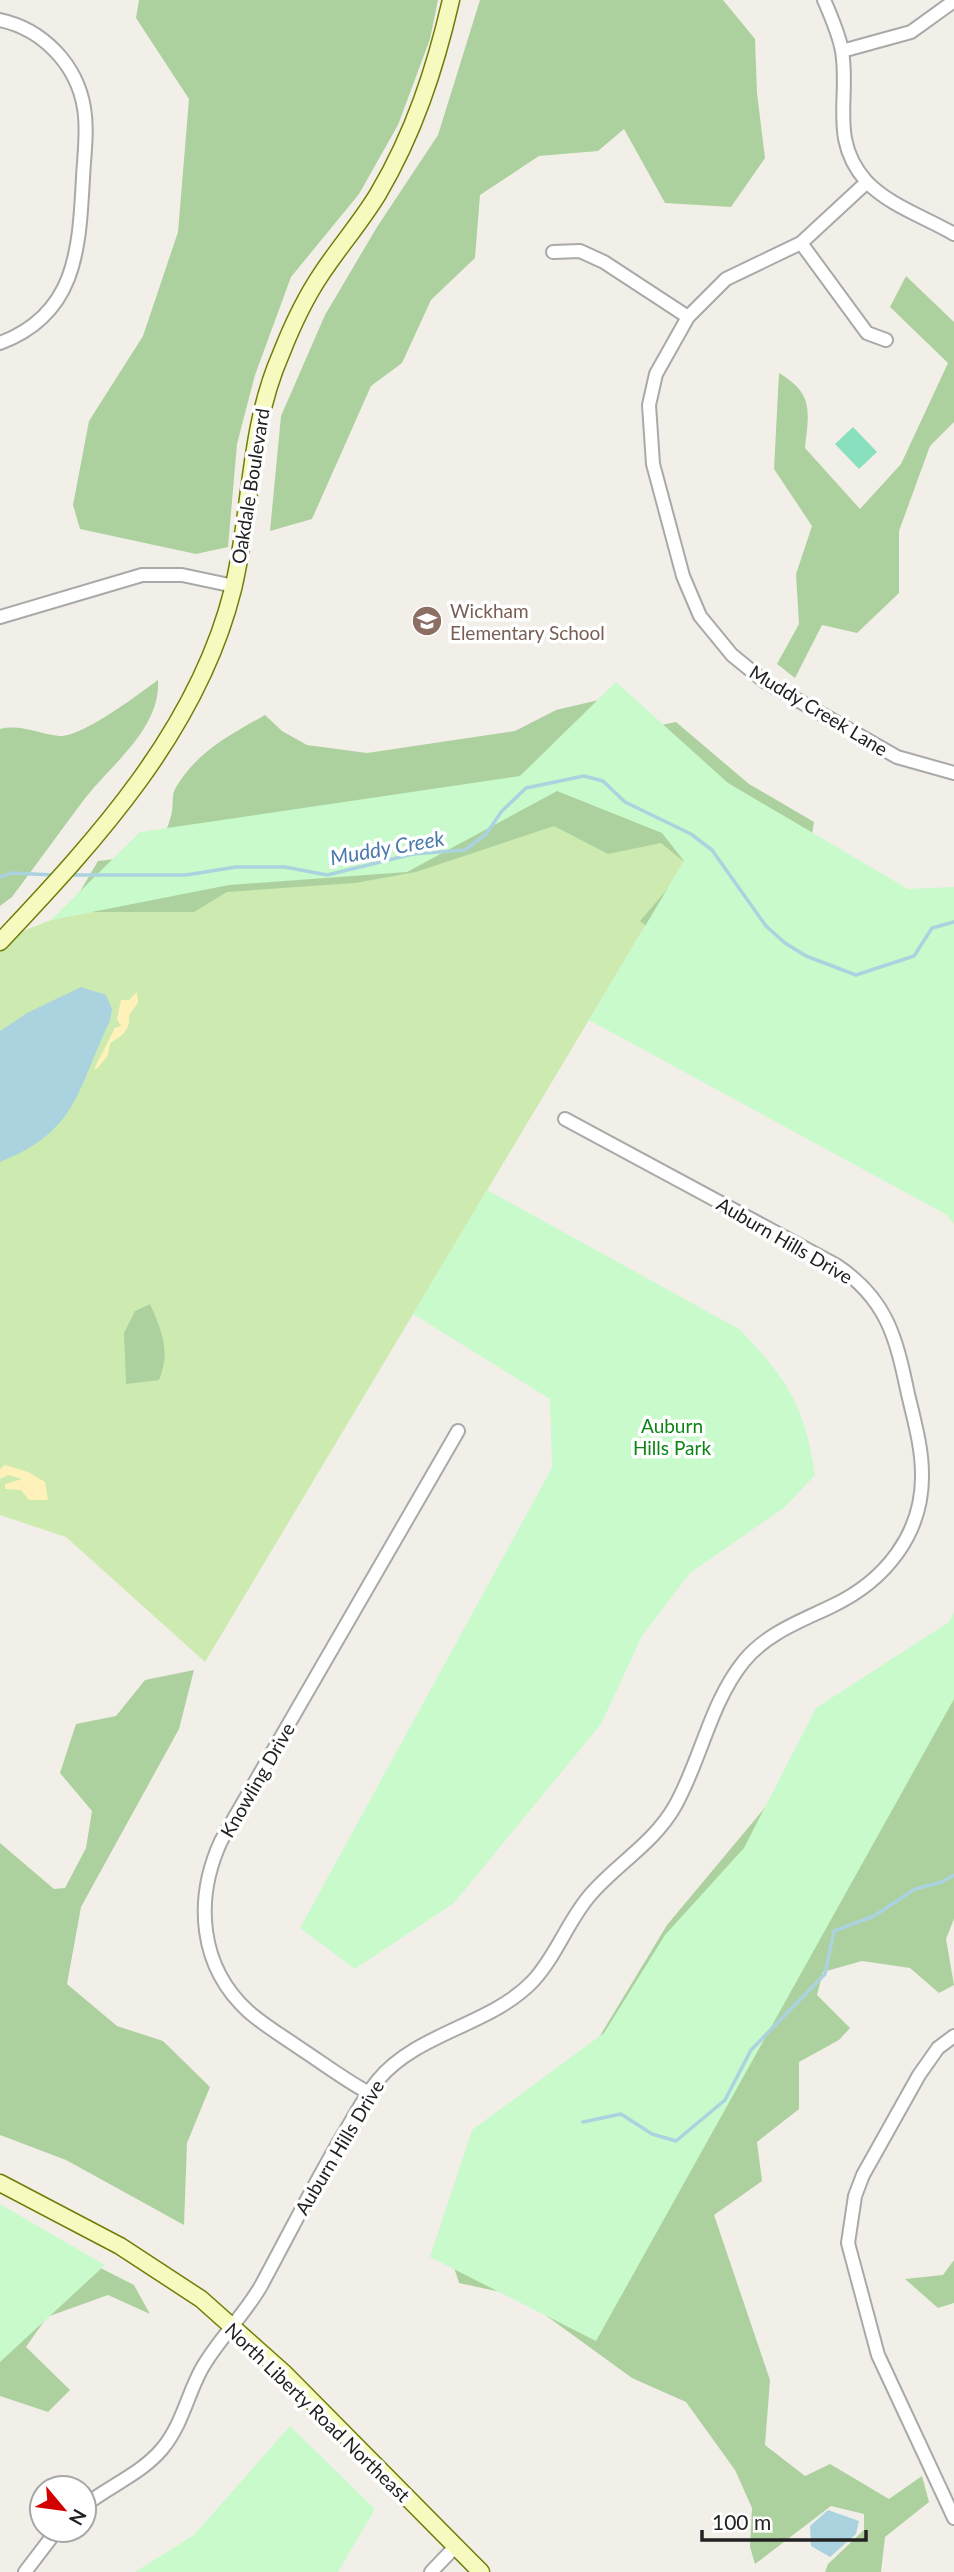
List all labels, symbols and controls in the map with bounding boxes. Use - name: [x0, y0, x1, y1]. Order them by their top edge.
- street label: Oakdale Boulevard: [226, 407, 274, 565]
- place label: Wickham Elementary School: [450, 599, 605, 644]
- school or university icon: Wickham Elementary School: [410, 604, 444, 638]
- street label: Muddy Creek Lane: [746, 660, 892, 760]
- water label: Muddy Creek: [328, 824, 447, 869]
- street label: Auburn Hills Drive: [713, 1192, 857, 1288]
- park label: Auburn Hills Park: [633, 1414, 711, 1459]
- street label: Knowling Drive: [215, 1719, 299, 1841]
- street label: Auburn Hills Drive: [290, 2075, 388, 2219]
- street label: North Liberty Road Northeast: [221, 2318, 415, 2507]
- north arrow: [28, 2474, 98, 2544]
- scale bar: [702, 2498, 866, 2542]
- text: N: [65, 2506, 92, 2529]
- text: 100 m: [712, 2509, 771, 2534]

